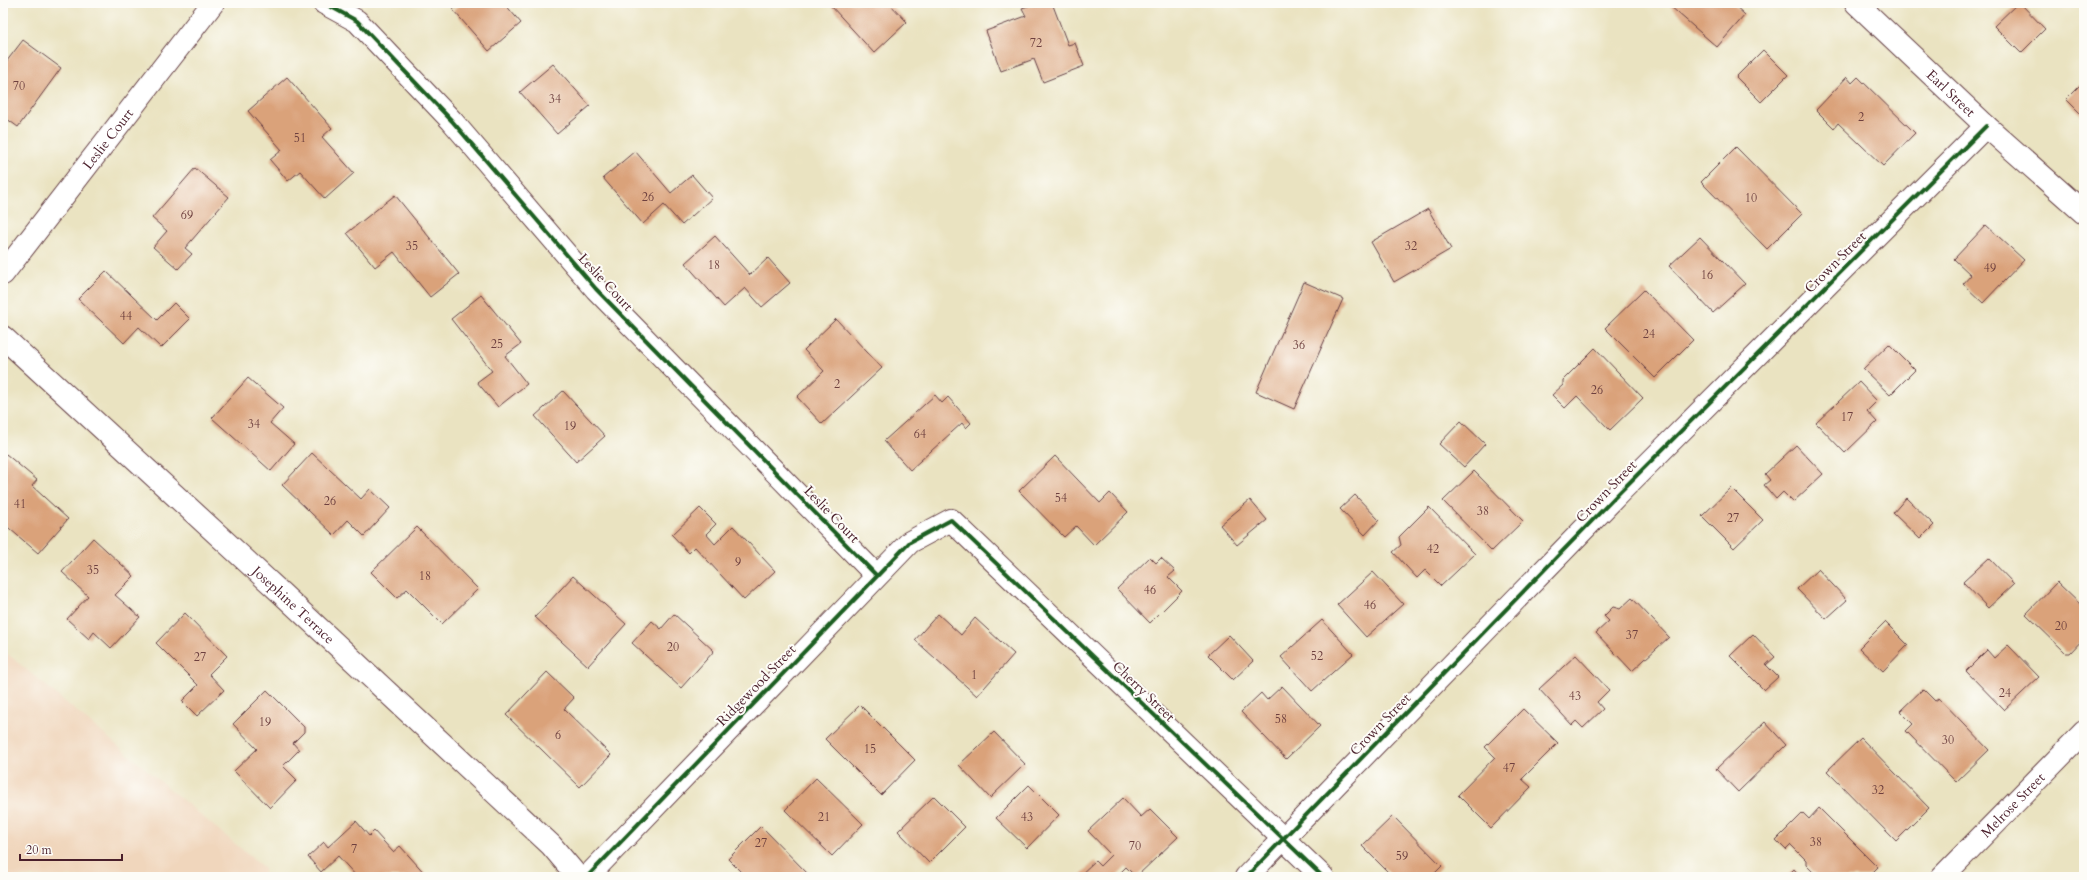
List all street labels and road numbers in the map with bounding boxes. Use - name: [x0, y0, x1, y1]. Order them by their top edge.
- street label: Earl Street: [1922, 66, 1980, 122]
- street label: Leslie Court: [78, 104, 138, 174]
- street label: Crown Street: [1800, 227, 1871, 297]
- street label: Leslie Court: [574, 249, 638, 316]
- street label: Crown Street: [1572, 456, 1641, 527]
- street label: Leslie Court: [800, 482, 864, 547]
- street label: Josephine Terrace: [246, 561, 338, 648]
- street label: Ridgewood Street: [713, 640, 801, 730]
- street label: Cherry Street: [1108, 657, 1179, 726]
- street label: Crown Street: [1346, 689, 1415, 760]
- street label: Melrose Street: [1977, 768, 2050, 842]

